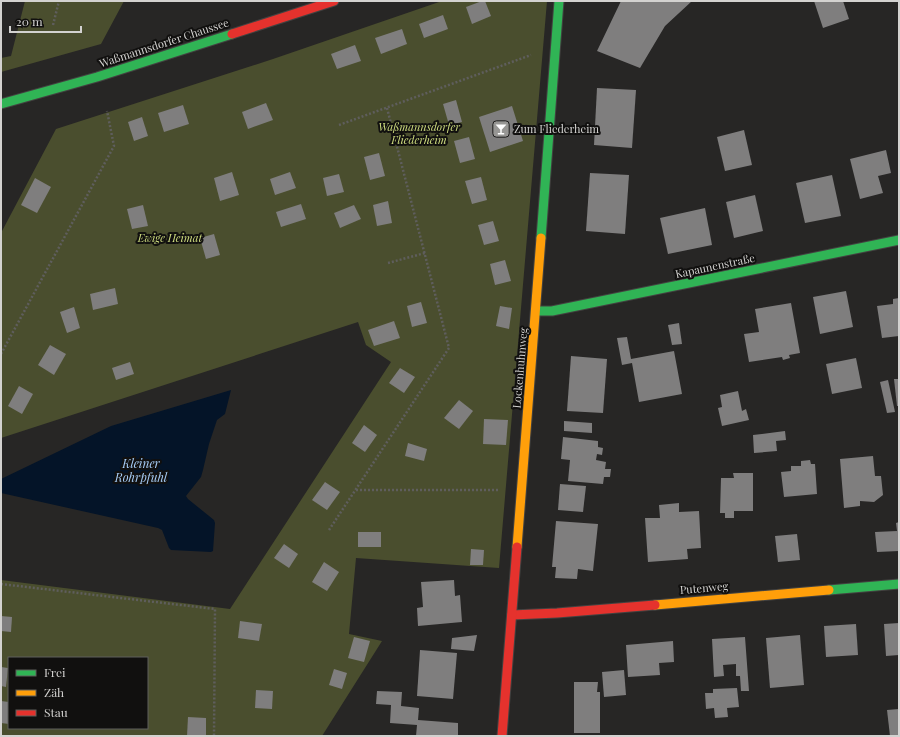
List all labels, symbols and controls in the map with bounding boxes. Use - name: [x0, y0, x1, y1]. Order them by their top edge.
- scale bar: [10, 8, 81, 34]
- text: 20 m: [16, 13, 43, 29]
- street label: Waßmannsdorfer Chaussee: [96, 14, 231, 71]
- park label: Waßmannsdorfer Fliederheim: [378, 119, 460, 147]
- bar icon: Zum Fliederheim: [491, 119, 511, 139]
- place label: Zum Fliederheim: [514, 121, 599, 136]
- park label: Ewige Heimat: [137, 230, 204, 245]
- street label: Kapaunenstraße: [674, 250, 756, 281]
- street label: Lockenhuhnweg: [508, 327, 531, 409]
- water label: Kleiner Rohrpfuhl: [114, 455, 168, 485]
- street label: Putenweg: [679, 578, 729, 597]
- legend: [8, 657, 148, 729]
- text: Frei: [44, 664, 66, 680]
- text: Zäh: [44, 684, 64, 700]
- text: Stau: [44, 704, 68, 720]

